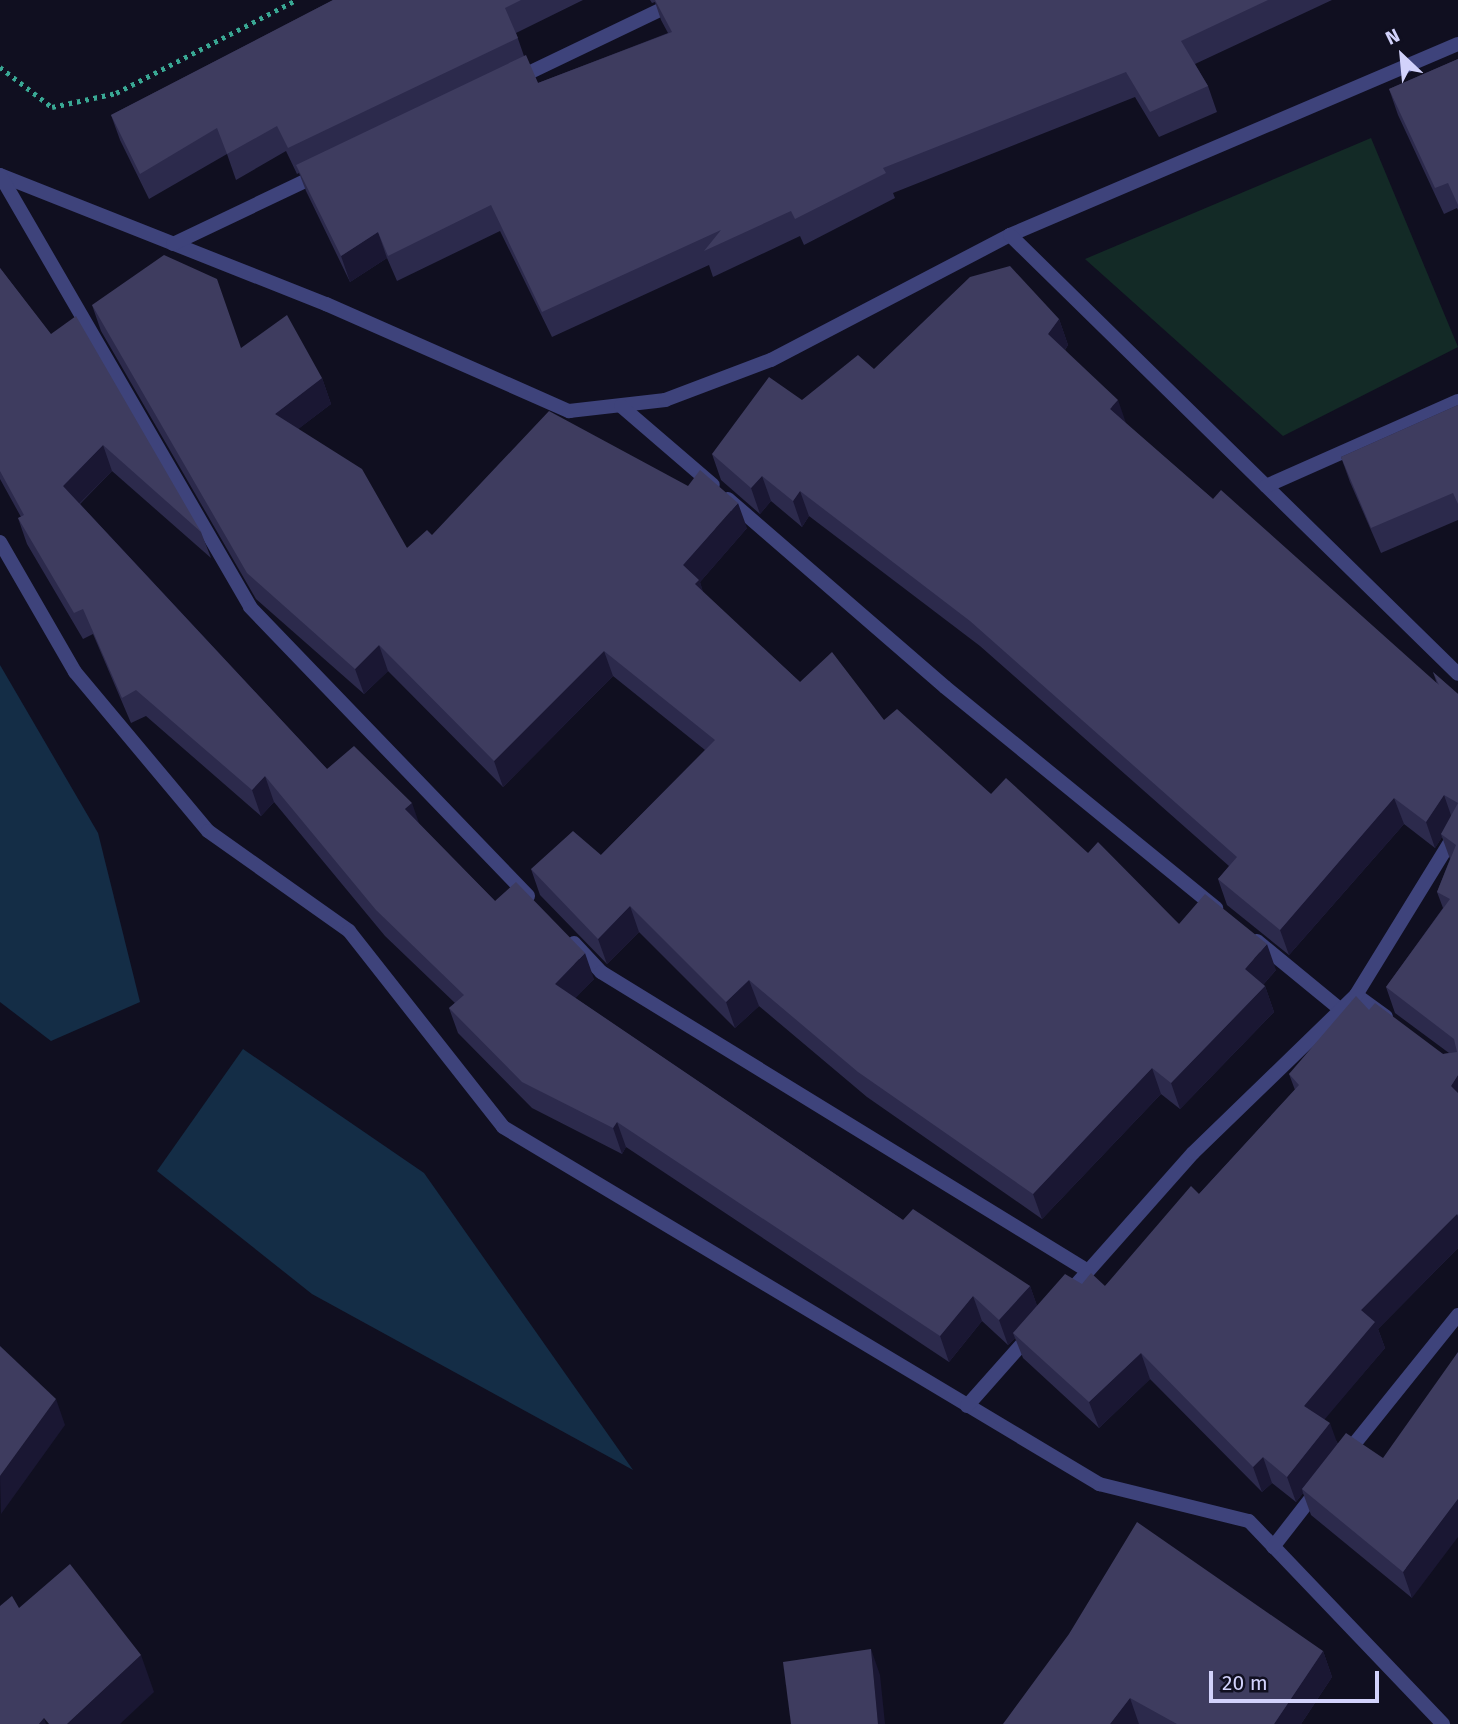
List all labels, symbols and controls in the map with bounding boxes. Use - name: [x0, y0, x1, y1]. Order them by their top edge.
- north arrow: [1367, 21, 1437, 91]
- text: N: [1382, 24, 1403, 50]
- scale bar: [1213, 1658, 1383, 1702]
- text: 20 m: [1222, 1670, 1268, 1696]

